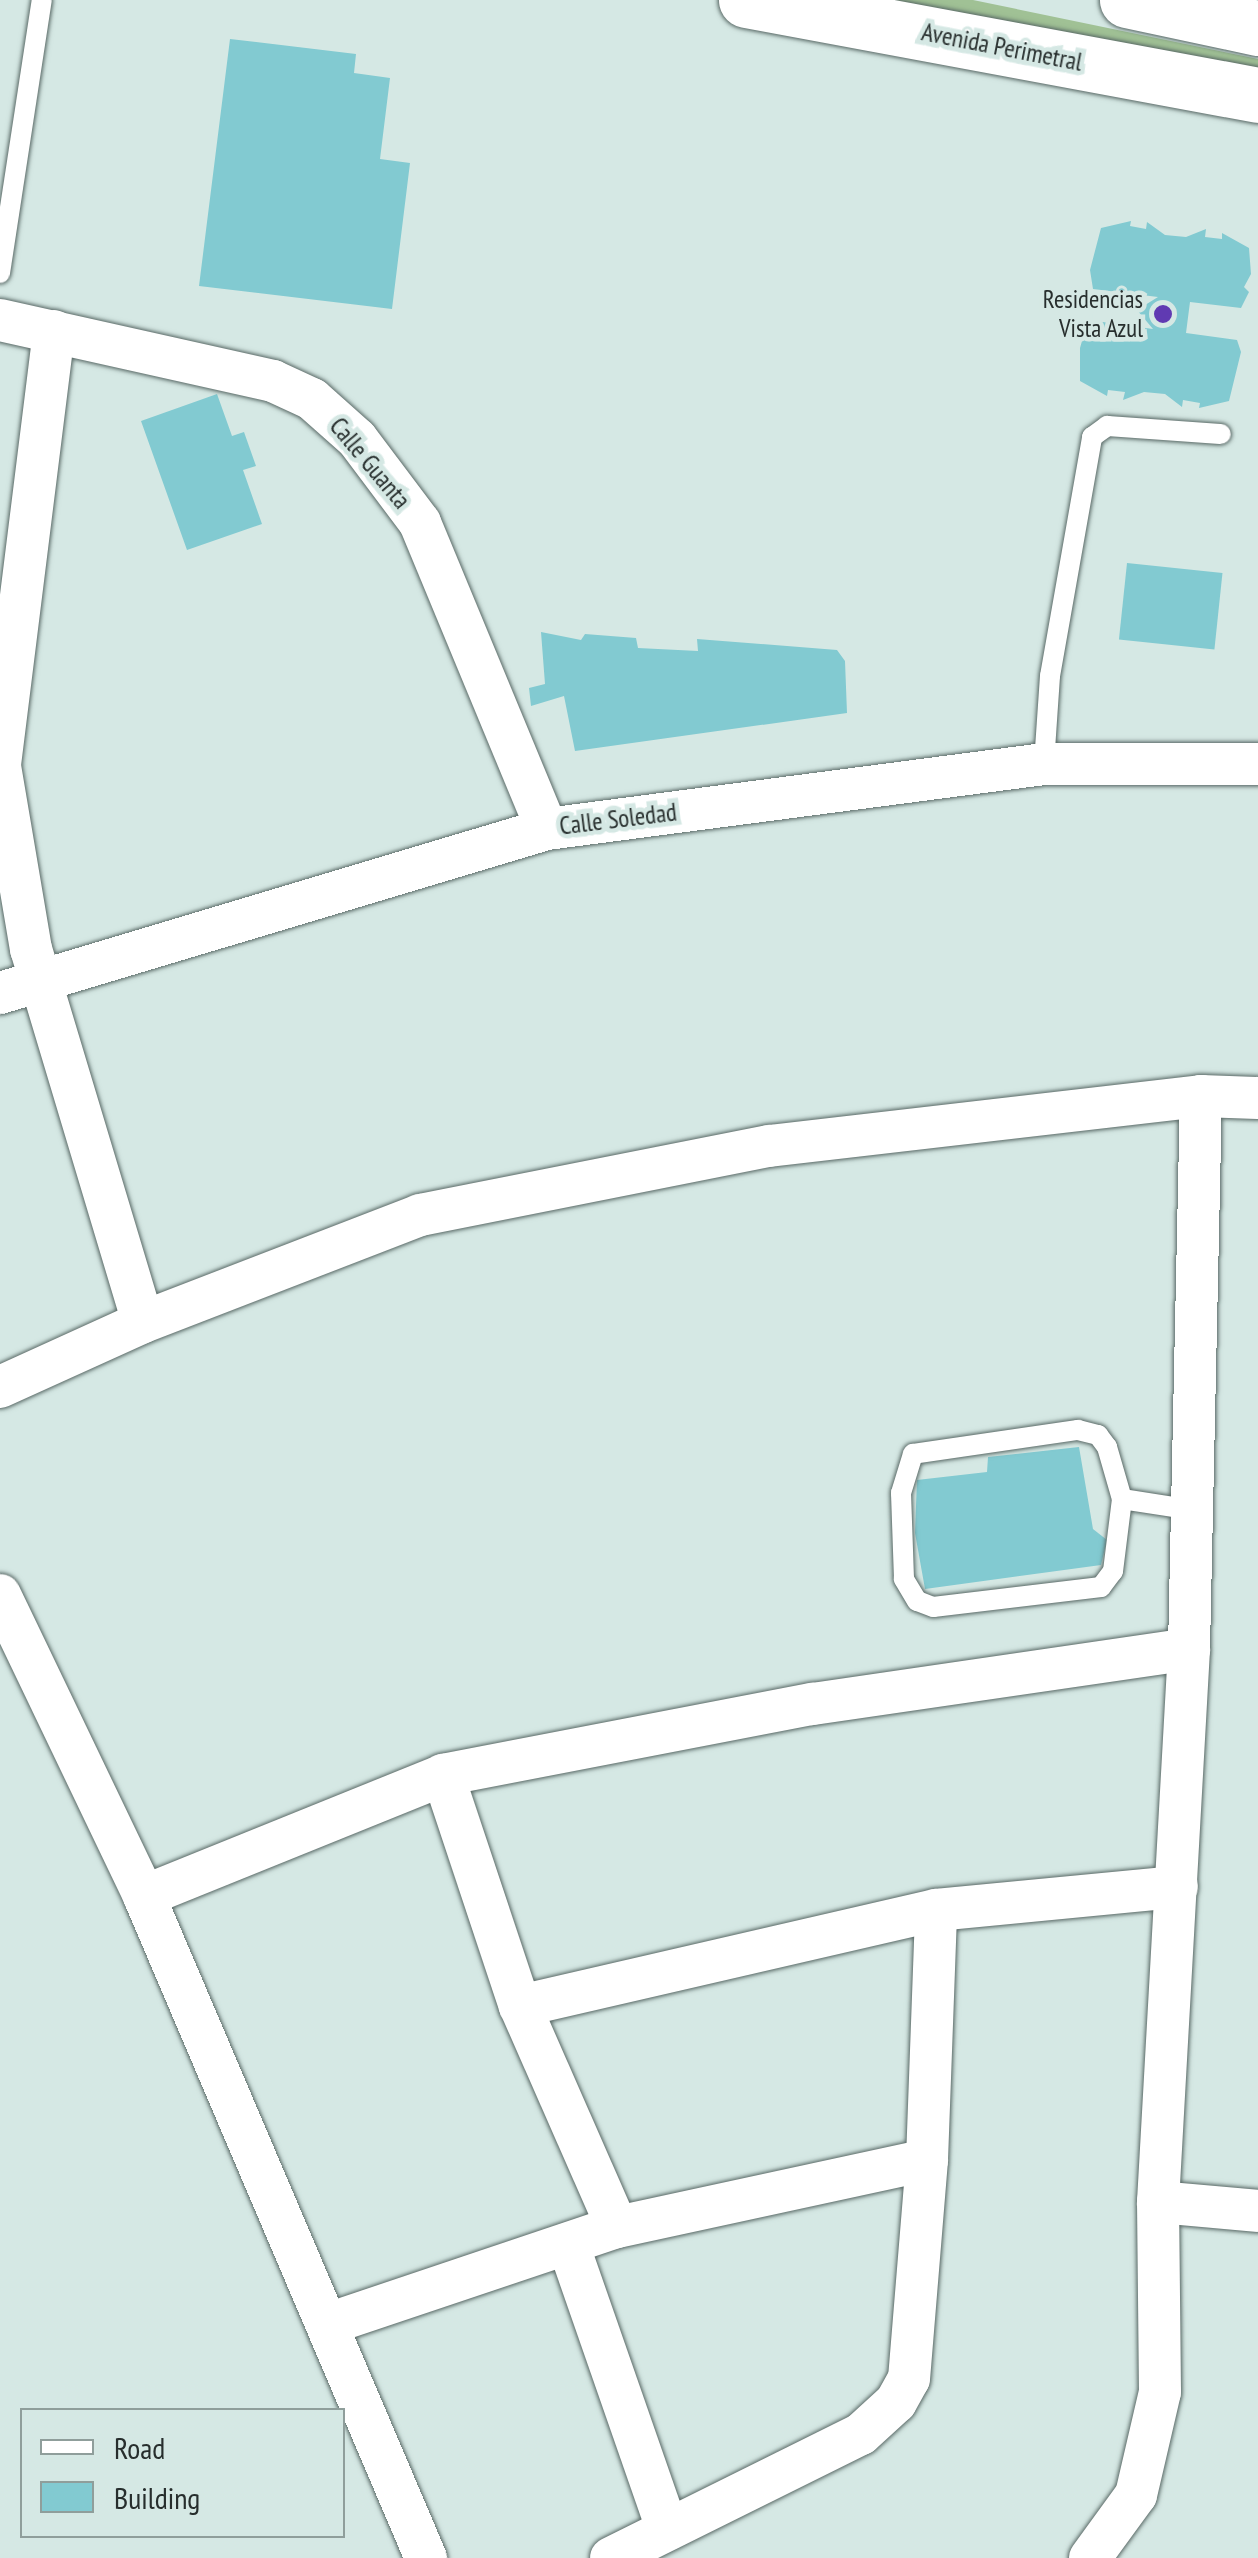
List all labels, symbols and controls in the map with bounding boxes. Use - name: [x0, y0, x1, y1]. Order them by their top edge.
- street label: Avenida Perimetral: [919, 17, 1085, 77]
- place label: Residencias Vista Azul: [1043, 285, 1143, 344]
- marker: Residencias Vista Azul: [1152, 303, 1174, 325]
- street label: Calle Guanta: [323, 411, 417, 515]
- street label: Calle Soledad: [558, 797, 678, 841]
- legend: [20, 2408, 345, 2538]
- text: Road: [114, 2428, 165, 2467]
- text: Building: [114, 2478, 200, 2517]

